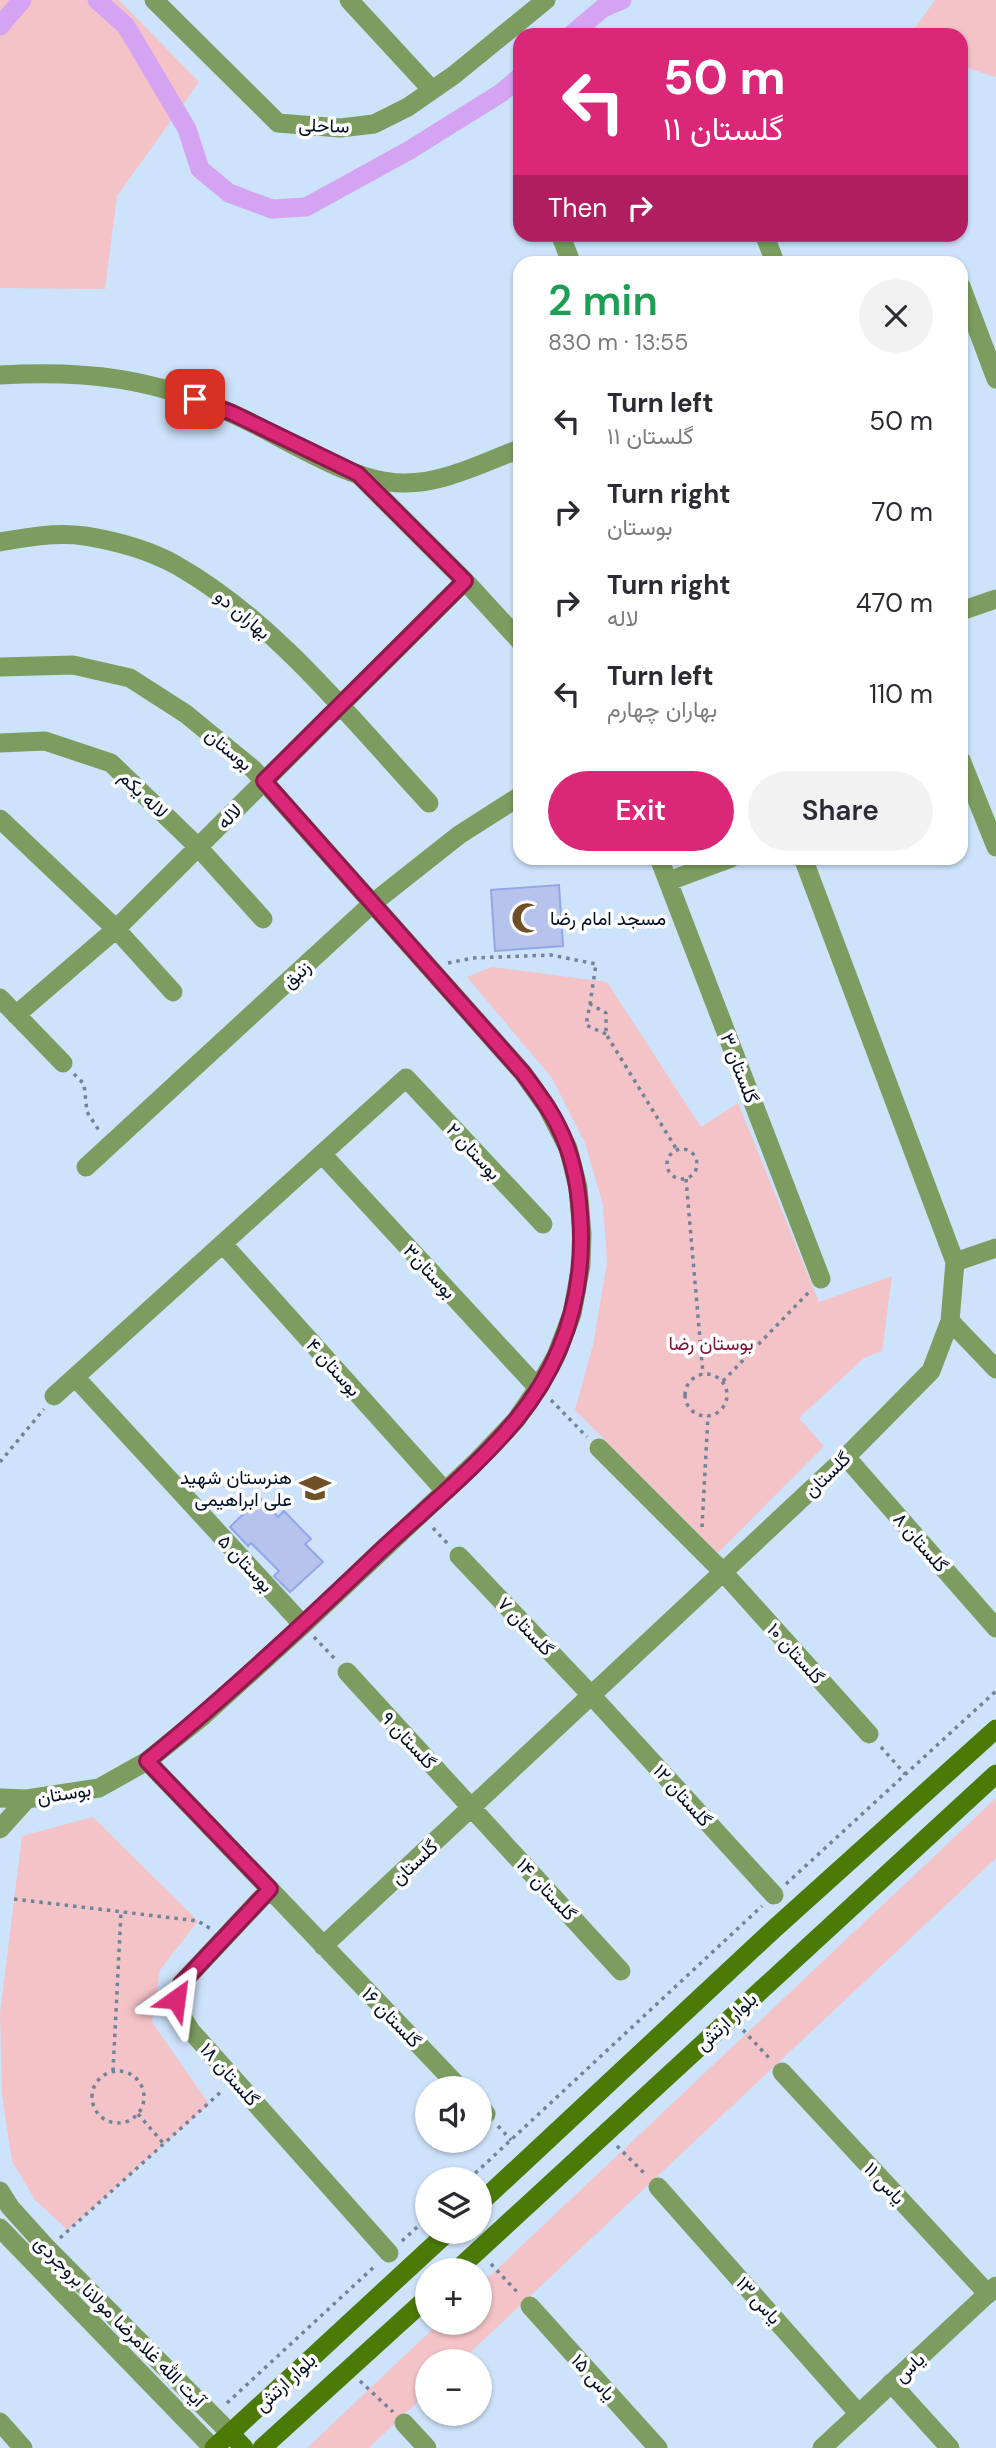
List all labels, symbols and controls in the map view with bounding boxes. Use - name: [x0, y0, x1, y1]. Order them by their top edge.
- text: 50 m: [663, 45, 786, 109]
- icon: left: [548, 56, 639, 147]
- text: گلستان ۱۱: [663, 108, 784, 150]
- street label: ساحلی: [298, 112, 350, 139]
- icon: right: [621, 189, 659, 227]
- text: Then: [548, 191, 607, 225]
- text: 2 min: [548, 273, 658, 328]
- button: close: [859, 279, 933, 353]
- text: 830 m · 13:55: [548, 327, 688, 357]
- pin: [165, 369, 225, 429]
- icon: arrive: [176, 380, 214, 418]
- text: Turn left: [607, 386, 714, 420]
- icon: left: [548, 402, 586, 440]
- text: 50 m: [869, 404, 933, 438]
- text: گلستان ۱۱: [607, 421, 694, 451]
- text: Turn right: [607, 477, 731, 511]
- icon: right: [548, 493, 586, 531]
- text: 70 m: [872, 495, 933, 529]
- text: بوستان: [607, 512, 673, 542]
- text: Turn right: [607, 568, 731, 602]
- street label: بهاران دو: [210, 584, 276, 645]
- icon: right: [548, 584, 586, 622]
- text: 470 m: [856, 586, 933, 620]
- text: لاله: [607, 603, 639, 633]
- text: Turn left: [607, 659, 714, 693]
- icon: left: [548, 675, 586, 713]
- text: 110 m: [869, 677, 933, 711]
- text: بهاران چهارم: [607, 694, 717, 724]
- street label: بوستان: [200, 722, 257, 776]
- street label: لاله یکم: [114, 765, 174, 824]
- button: Exit: [548, 771, 734, 851]
- button: Share: [748, 771, 933, 851]
- street label: لاله: [211, 798, 247, 834]
- mosque icon: مسجد امام رضا: [510, 901, 544, 935]
- place label: مسجد امام رضا: [550, 906, 666, 931]
- street label: زنبق: [277, 955, 316, 994]
- street label: گلستان ۳: [715, 1030, 764, 1107]
- street label: بوستان ۲: [441, 1118, 506, 1185]
- street label: بوستان۳: [398, 1238, 462, 1304]
- park label: بوستان رضا: [668, 1331, 754, 1356]
- street label: بوستان ۴: [301, 1333, 366, 1402]
- street label: گلستان: [799, 1446, 856, 1503]
- place label: هنرستان شهید علی ابراهیمی: [180, 1465, 292, 1512]
- school or university icon: هنرستان شهید علی ابراهیمی: [298, 1471, 332, 1505]
- street label: گلستان ۸: [888, 1507, 954, 1578]
- street label: بوستان ۵: [212, 1529, 279, 1598]
- street label: گلستان ۷: [492, 1592, 559, 1661]
- street label: گلستان ۱۰: [762, 1617, 830, 1689]
- street label: گلستان ۹: [376, 1706, 442, 1774]
- street label: گلستان ۱۲: [648, 1759, 717, 1832]
- street label: بوستان: [35, 1777, 93, 1810]
- street label: گلستان: [385, 1834, 443, 1890]
- street label: گلستان ۱۴: [511, 1853, 582, 1926]
- position arrow: [139, 1962, 213, 2036]
- street label: گلستان ۱۶: [356, 1982, 427, 2053]
- street label: بلوار ارتش: [690, 1987, 762, 2056]
- street label: گلستان ۱۸: [194, 2037, 265, 2111]
- map controls: [415, 2076, 492, 2426]
- button: sound: [415, 2076, 492, 2153]
- street label: یاس ۱۱: [859, 2157, 911, 2210]
- button: layers: [415, 2167, 492, 2244]
- street label: آیت الله غلامرضا مولانا بروجردی: [29, 2230, 212, 2413]
- button: +: [415, 2258, 492, 2335]
- street label: یاس ۱۳: [730, 2271, 787, 2330]
- street label: یاس: [889, 2347, 930, 2388]
- street label: بلوار ارتش: [249, 2348, 321, 2417]
- street label: یاس ۱۵: [566, 2348, 621, 2406]
- button: −: [415, 2349, 492, 2426]

